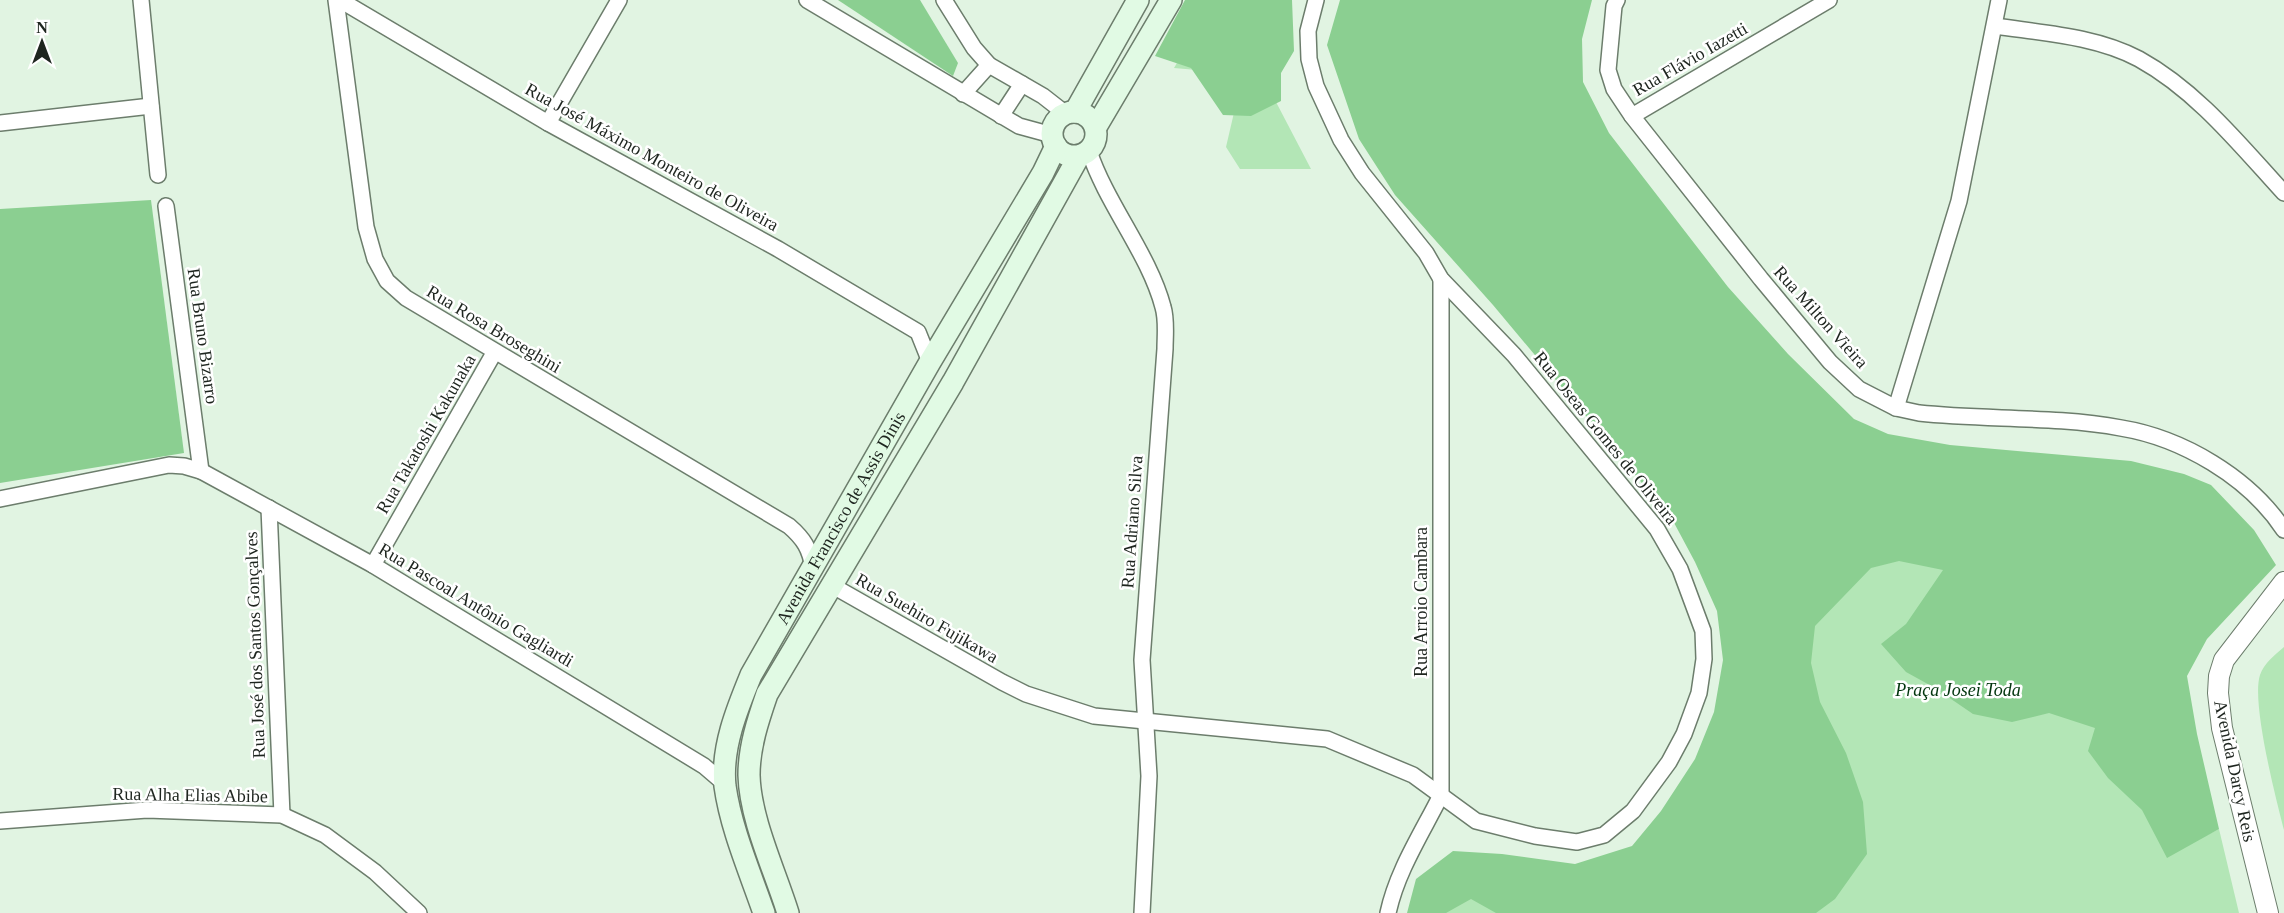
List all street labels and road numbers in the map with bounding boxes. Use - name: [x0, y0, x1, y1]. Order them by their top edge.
- street label: Rua Flávio Iazetti: [1629, 18, 1751, 100]
- street label: Rua José Máximo Monteiro de Oliveira: [522, 79, 782, 235]
- street label: Rua Milton Vieira: [1770, 262, 1872, 372]
- street label: Rua Bruno Bizarro: [184, 267, 222, 405]
- street label: Rua Rosa Broseghini: [423, 281, 565, 377]
- street label: Rua Oseas Gomes de Oliveira: [1530, 347, 1682, 529]
- street label: Rua Takatoshi Kakunaka: [372, 351, 480, 517]
- street label: Avenida Francisco de Assis Dinis: [772, 408, 909, 628]
- street label: Rua Adriano Silva: [1117, 455, 1147, 589]
- street label: Rua Arroio Cambara: [1411, 527, 1431, 677]
- street label: Rua José dos Santos Gonçalves: [241, 531, 269, 759]
- street label: Rua Pascoal Antônio Gagliardi: [375, 539, 577, 671]
- street label: Rua Suehiro Fujikawa: [852, 569, 1002, 667]
- street label: Avenida Darcy Reis: [2210, 698, 2260, 844]
- street label: Rua Alha Elias Abibe: [112, 784, 268, 806]

